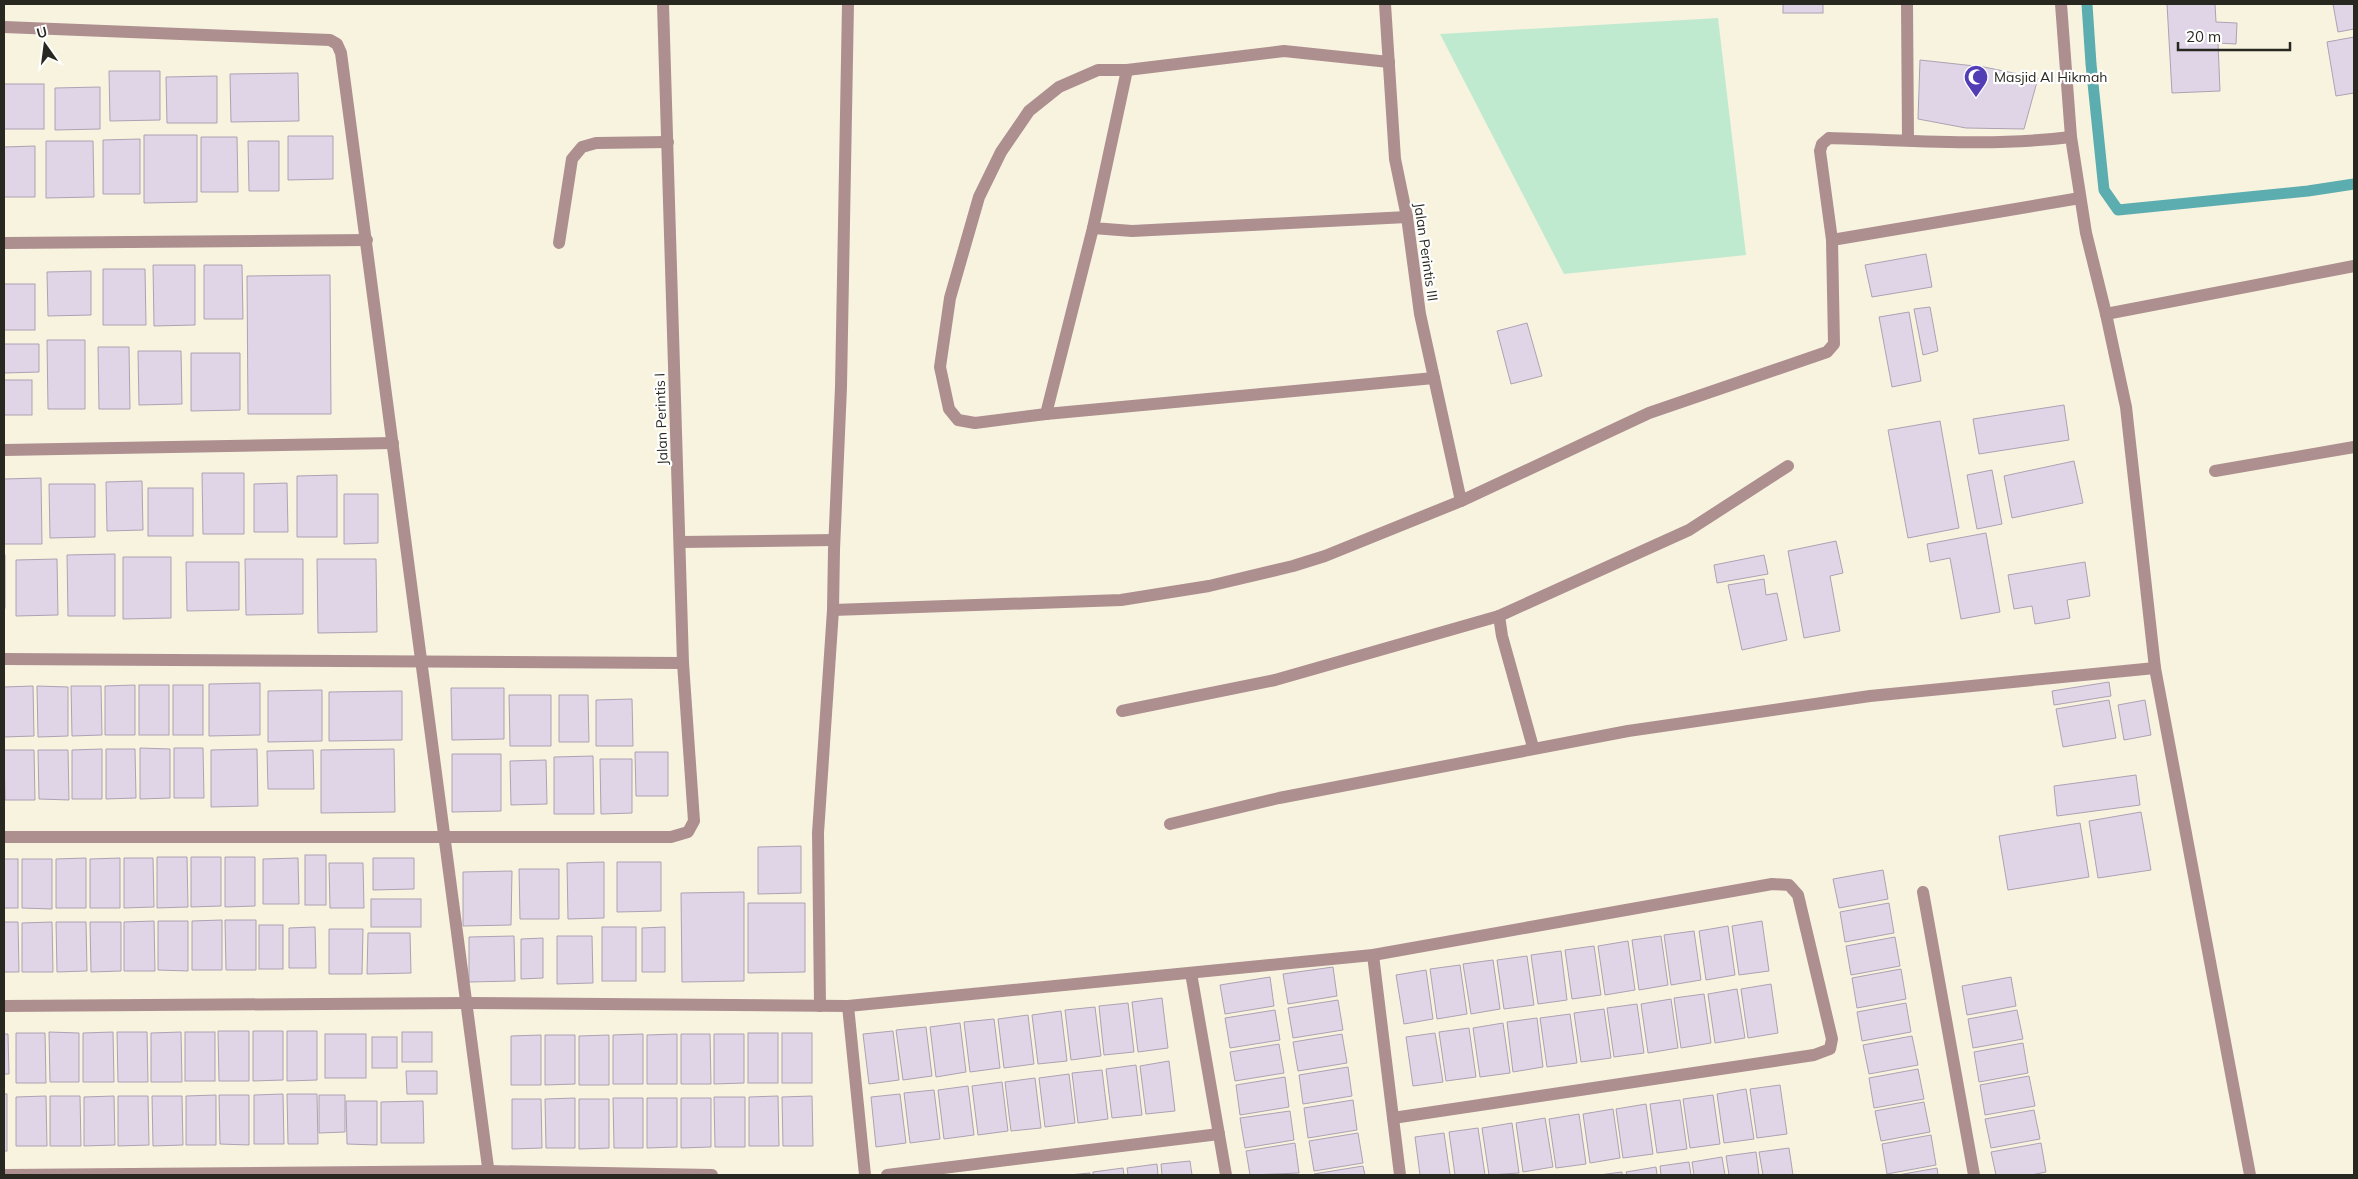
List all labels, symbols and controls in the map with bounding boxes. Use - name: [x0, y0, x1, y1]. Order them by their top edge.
- north arrow: [20, 20, 70, 70]
- scale bar: [2178, 20, 2290, 52]
- text: U: [35, 22, 49, 42]
- text: 20 m: [2186, 27, 2221, 46]
- mosque icon: Masjid Al Hikmah: [1963, 64, 1989, 98]
- place label: Masjid Al Hikmah: [1994, 68, 2108, 86]
- street label: Jalan Perintis III: [1410, 202, 1442, 302]
- street label: Jalan Perintis I: [650, 373, 672, 465]

